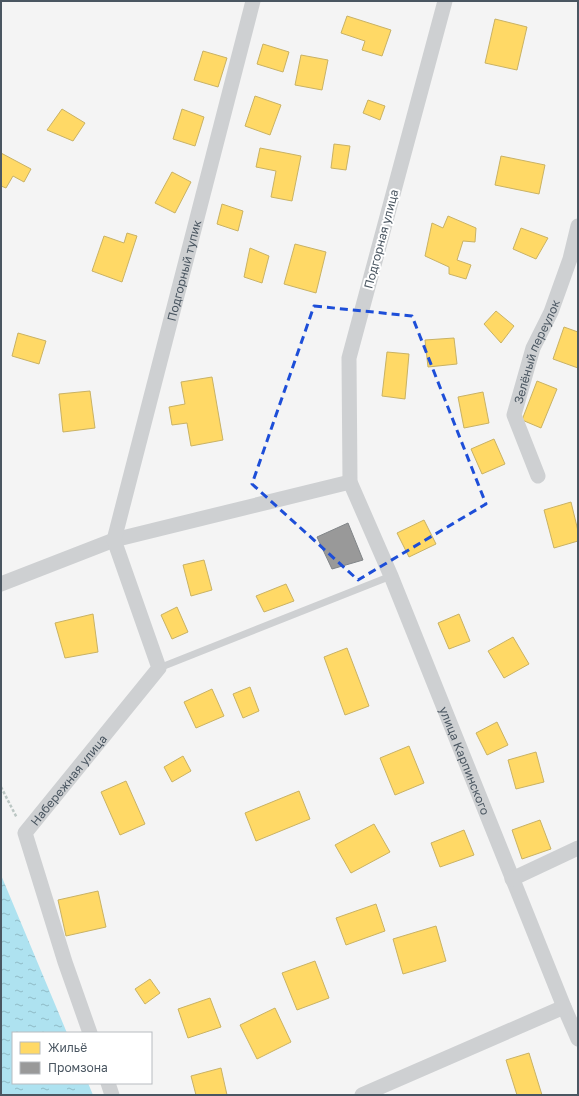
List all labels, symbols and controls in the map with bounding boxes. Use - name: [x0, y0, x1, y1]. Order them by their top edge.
- street label: Подгорная улица: [361, 188, 401, 290]
- street label: Подгорный тупик: [163, 218, 204, 323]
- street label: Зелёный переулок: [510, 297, 562, 405]
- street label: улица Карпинского: [437, 704, 494, 817]
- street label: Набережная улица: [27, 731, 110, 828]
- legend: [12, 1032, 152, 1084]
- text: Жильё: [48, 1040, 87, 1055]
- text: Промзона: [48, 1060, 108, 1075]

